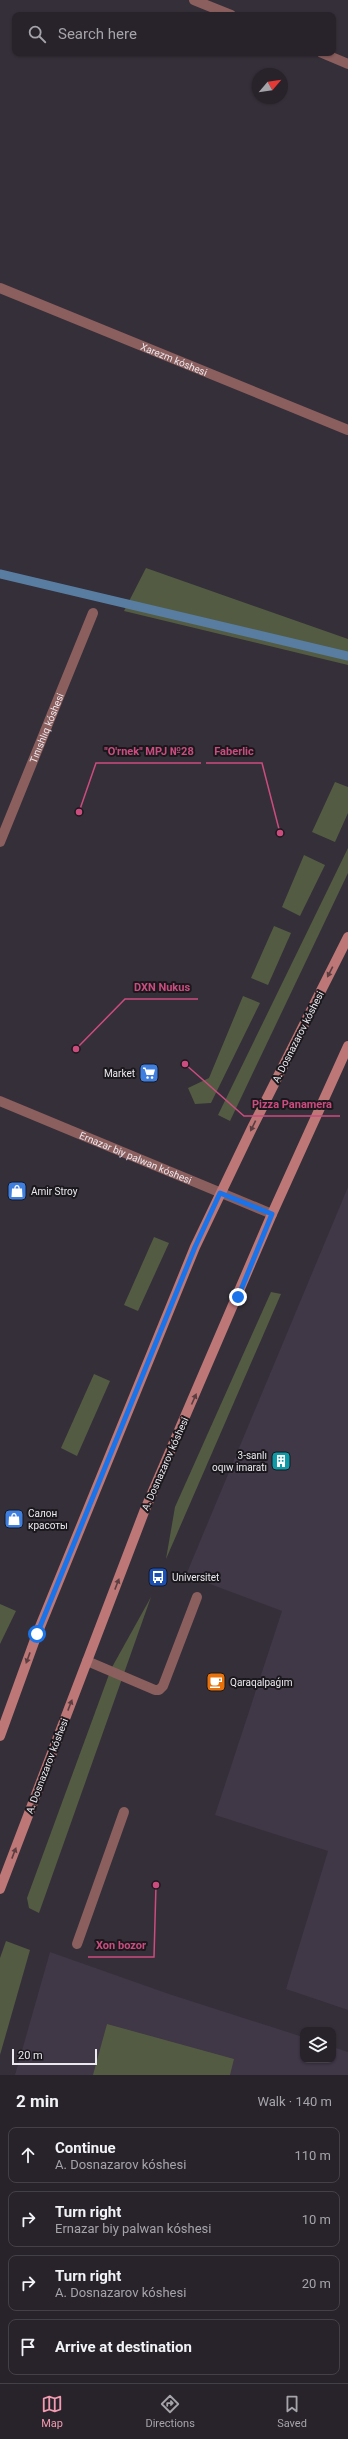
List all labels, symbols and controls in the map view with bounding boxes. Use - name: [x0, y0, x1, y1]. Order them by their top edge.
- search box: [12, 12, 336, 56]
- icon: search: [26, 23, 48, 45]
- text: Search here: [58, 25, 137, 43]
- north arrow: [252, 68, 288, 104]
- street label: Xarezm kóshesi: [139, 341, 209, 378]
- street label: Tınıshlıq kóshesi: [27, 691, 65, 765]
- callout: "O'rnek" MPJ №28: [96, 740, 201, 763]
- callout: Faberlic: [206, 740, 262, 763]
- text: "O'rnek" MPJ №28: [104, 745, 194, 758]
- text: Faberlic: [214, 745, 254, 758]
- one-way arrow: [327, 966, 334, 978]
- callout: DXN Nukus: [125, 976, 198, 999]
- text: DXN Nukus: [134, 981, 190, 994]
- street label: A. Dosnazarov kóshesi: [270, 990, 326, 1084]
- supermarket icon: Market: [138, 1062, 160, 1084]
- place label: Market: [104, 1068, 135, 1079]
- callout: Pizza Panamera: [244, 1093, 340, 1116]
- text: Pizza Panamera: [252, 1098, 332, 1111]
- one-way arrow: [250, 1120, 256, 1132]
- street label: Ernazar biy palwan kóshesi: [78, 1129, 194, 1186]
- shop icon: Amir Stroy: [6, 1180, 28, 1202]
- place label: Amir Stroy: [31, 1186, 78, 1197]
- route end: [229, 1288, 247, 1306]
- one-way arrow: [190, 1393, 197, 1405]
- street label: A. Dosnazarov kóshesi: [139, 1416, 191, 1512]
- place label: 3-sanlı oqıw imaratı: [212, 1450, 267, 1473]
- building icon: 3-sanlı oqıw imaratı: [270, 1450, 292, 1472]
- shop icon: Салон красоты: [3, 1508, 25, 1530]
- place label: Салон красоты: [28, 1508, 68, 1531]
- bus stop icon: Universitet: [147, 1566, 169, 1588]
- place label: Universitet: [172, 1572, 219, 1583]
- one-way arrow: [114, 1577, 120, 1589]
- route start: [28, 1625, 46, 1643]
- one-way arrow: [25, 1652, 31, 1664]
- cafe icon: Qaraqalpaǵım: [205, 1671, 227, 1693]
- place label: Qaraqalpaǵım: [230, 1677, 293, 1688]
- one-way arrow: [68, 1699, 74, 1711]
- street label: A. Dosnazarov kóshesi: [24, 1717, 70, 1815]
- one-way arrow: [11, 1846, 17, 1858]
- callout: Xon bozor: [88, 1934, 154, 1957]
- text: Xon bozor: [96, 1939, 146, 1952]
- map controls: [300, 2027, 336, 2063]
- button: layers: [300, 2027, 336, 2063]
- scale bar: [12, 2047, 97, 2066]
- text: 20 m: [18, 2049, 43, 2062]
- text: 2 min: [16, 2091, 59, 2111]
- text: Walk · 140 m: [257, 2094, 332, 2109]
- text: Continue: [55, 2139, 116, 2157]
- icon: ahead: [17, 2144, 39, 2166]
- text: 110 m: [294, 2148, 331, 2163]
- text: A. Dosnazarov kóshesi: [55, 2157, 186, 2172]
- text: Turn right: [55, 2203, 121, 2221]
- icon: right: [17, 2208, 39, 2230]
- text: 10 m: [302, 2212, 331, 2227]
- text: Ernazar biy palwan kóshesi: [55, 2221, 211, 2236]
- text: Turn right: [55, 2267, 121, 2285]
- icon: right: [17, 2272, 39, 2294]
- text: 20 m: [302, 2276, 331, 2291]
- text: A. Dosnazarov kóshesi: [55, 2285, 186, 2300]
- icon: arrive: [17, 2336, 39, 2358]
- text: Arrive at destination: [55, 2338, 192, 2356]
- tab: Map: [41, 2393, 63, 2430]
- tab: Directions: [145, 2393, 195, 2430]
- tab: Saved: [277, 2393, 307, 2430]

